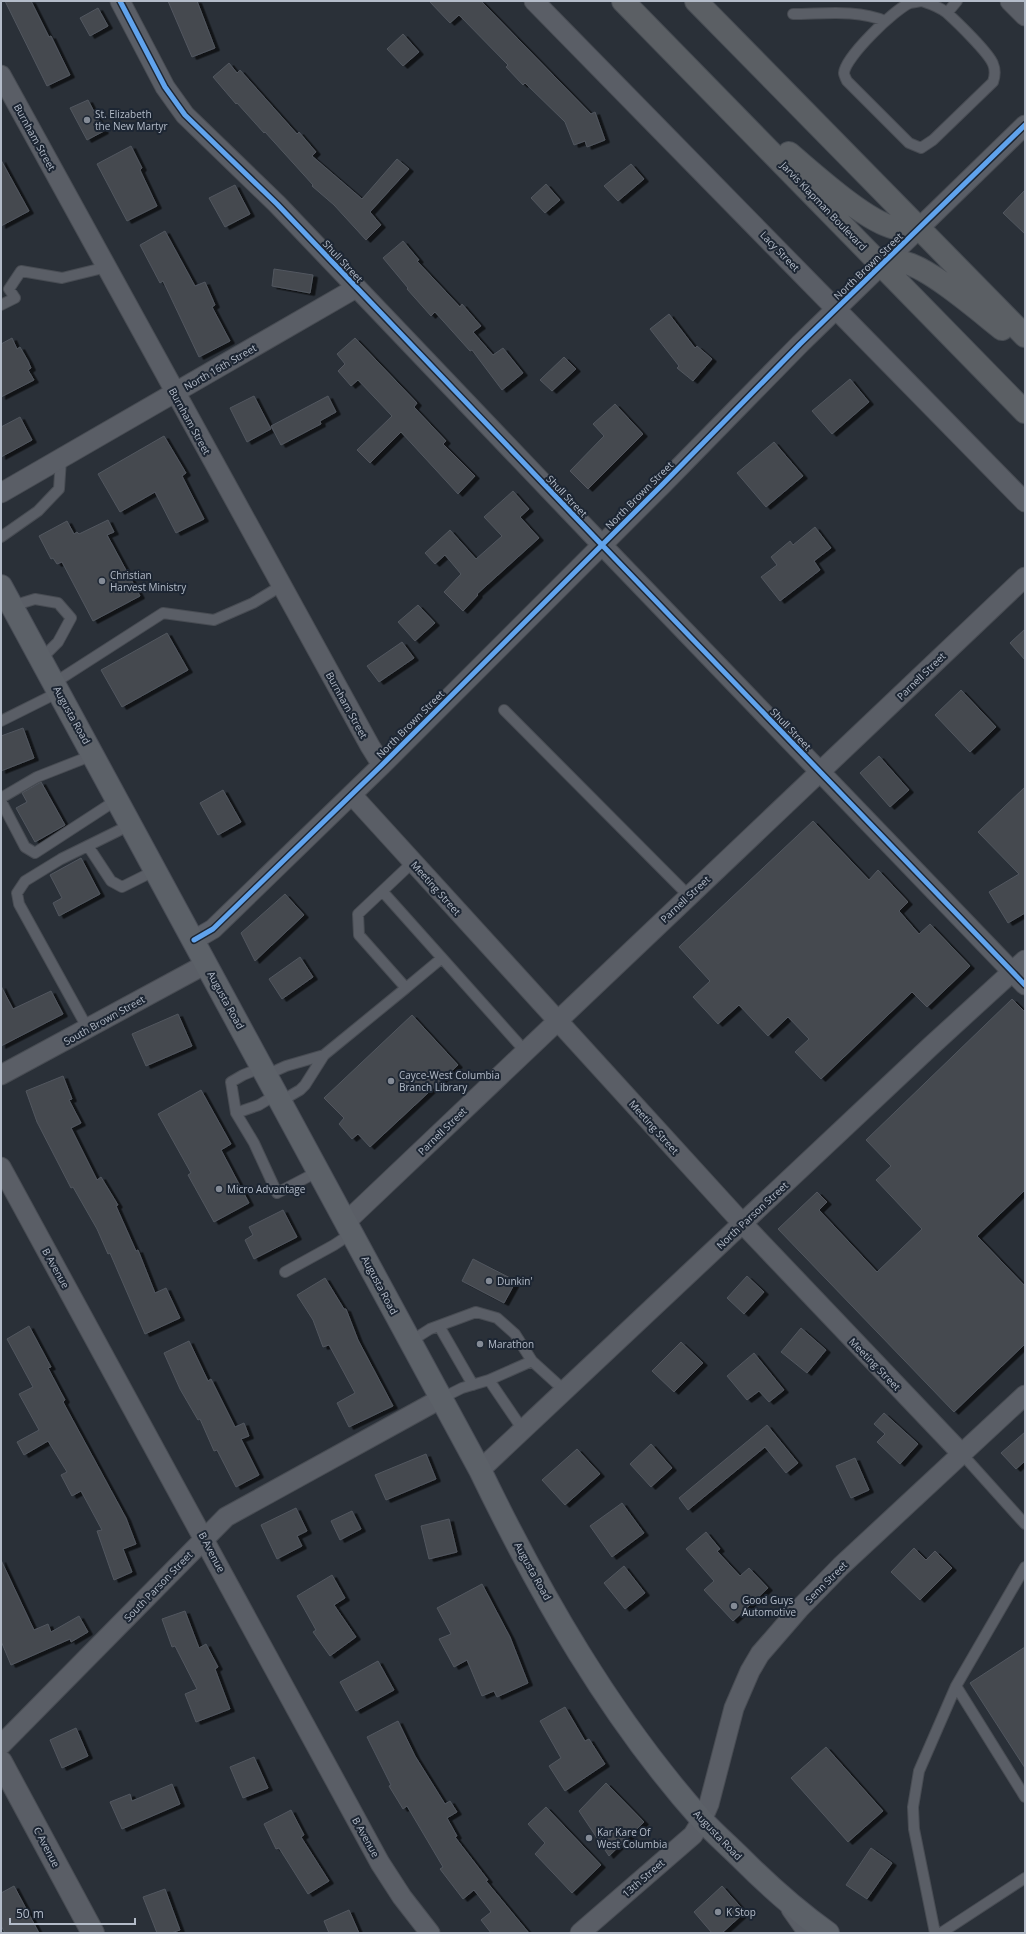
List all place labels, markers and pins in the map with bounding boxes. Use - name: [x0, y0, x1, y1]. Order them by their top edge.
- place label: St. Elizabeth the New Martyr: [95, 107, 168, 133]
- marker: St. Elizabeth the New Martyr: [82, 115, 92, 125]
- place label: Christian Harvest Ministry: [110, 568, 187, 594]
- marker: Christian Harvest Ministry: [97, 576, 107, 586]
- place label: Cayce-West Columbia Branch Library: [399, 1068, 500, 1094]
- marker: Cayce-West Columbia Branch Library: [386, 1076, 396, 1086]
- place label: Micro Advantage: [227, 1182, 306, 1196]
- marker: Micro Advantage: [214, 1184, 224, 1194]
- place label: Dunkin': [497, 1274, 533, 1288]
- marker: Dunkin': [484, 1276, 494, 1286]
- place label: Marathon: [488, 1337, 534, 1351]
- marker: Marathon: [475, 1339, 485, 1349]
- place label: Good Guys Automotive: [742, 1593, 796, 1619]
- marker: Good Guys Automotive: [729, 1601, 739, 1611]
- place label: Kar Kare Of West Columbia: [597, 1825, 667, 1851]
- marker: Kar Kare Of West Columbia: [584, 1833, 594, 1843]
- place label: K Stop: [726, 1905, 756, 1919]
- marker: K Stop: [713, 1907, 723, 1917]

